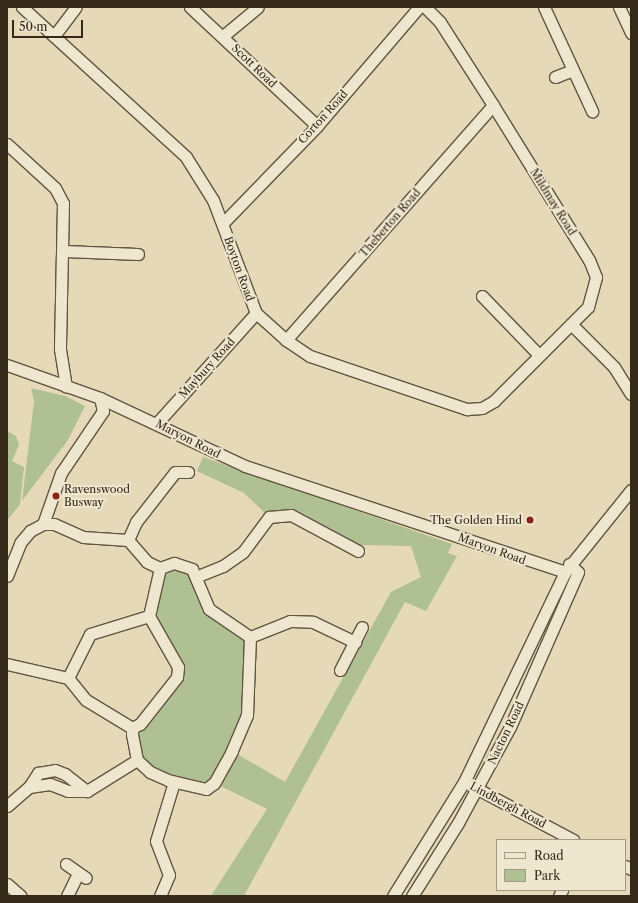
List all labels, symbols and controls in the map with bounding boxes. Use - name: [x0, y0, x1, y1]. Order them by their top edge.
- scale bar: [14, 12, 85, 38]
- text: 50 m: [19, 19, 48, 34]
- street label: Scott Road: [229, 41, 279, 91]
- street label: Corton Road: [296, 88, 350, 146]
- street label: Mildmay Road: [527, 166, 579, 238]
- street label: Theberton Road: [357, 186, 423, 260]
- street label: Boyton Road: [221, 235, 257, 303]
- street label: Maybury Road: [176, 335, 238, 401]
- street label: Maryon Road: [153, 417, 223, 461]
- place label: Ravenswood Busway: [64, 483, 130, 509]
- marker: Ravenswood Busway: [51, 491, 61, 501]
- place label: The Golden Hind: [430, 513, 522, 527]
- marker: The Golden Hind: [525, 515, 535, 525]
- street label: Maryon Road: [456, 531, 528, 567]
- street label: Nacton Road: [485, 700, 527, 766]
- street label: Lindbergh Road: [468, 779, 548, 831]
- legend: [496, 839, 626, 891]
- text: Road: [534, 848, 564, 863]
- text: Park: [534, 868, 560, 883]

